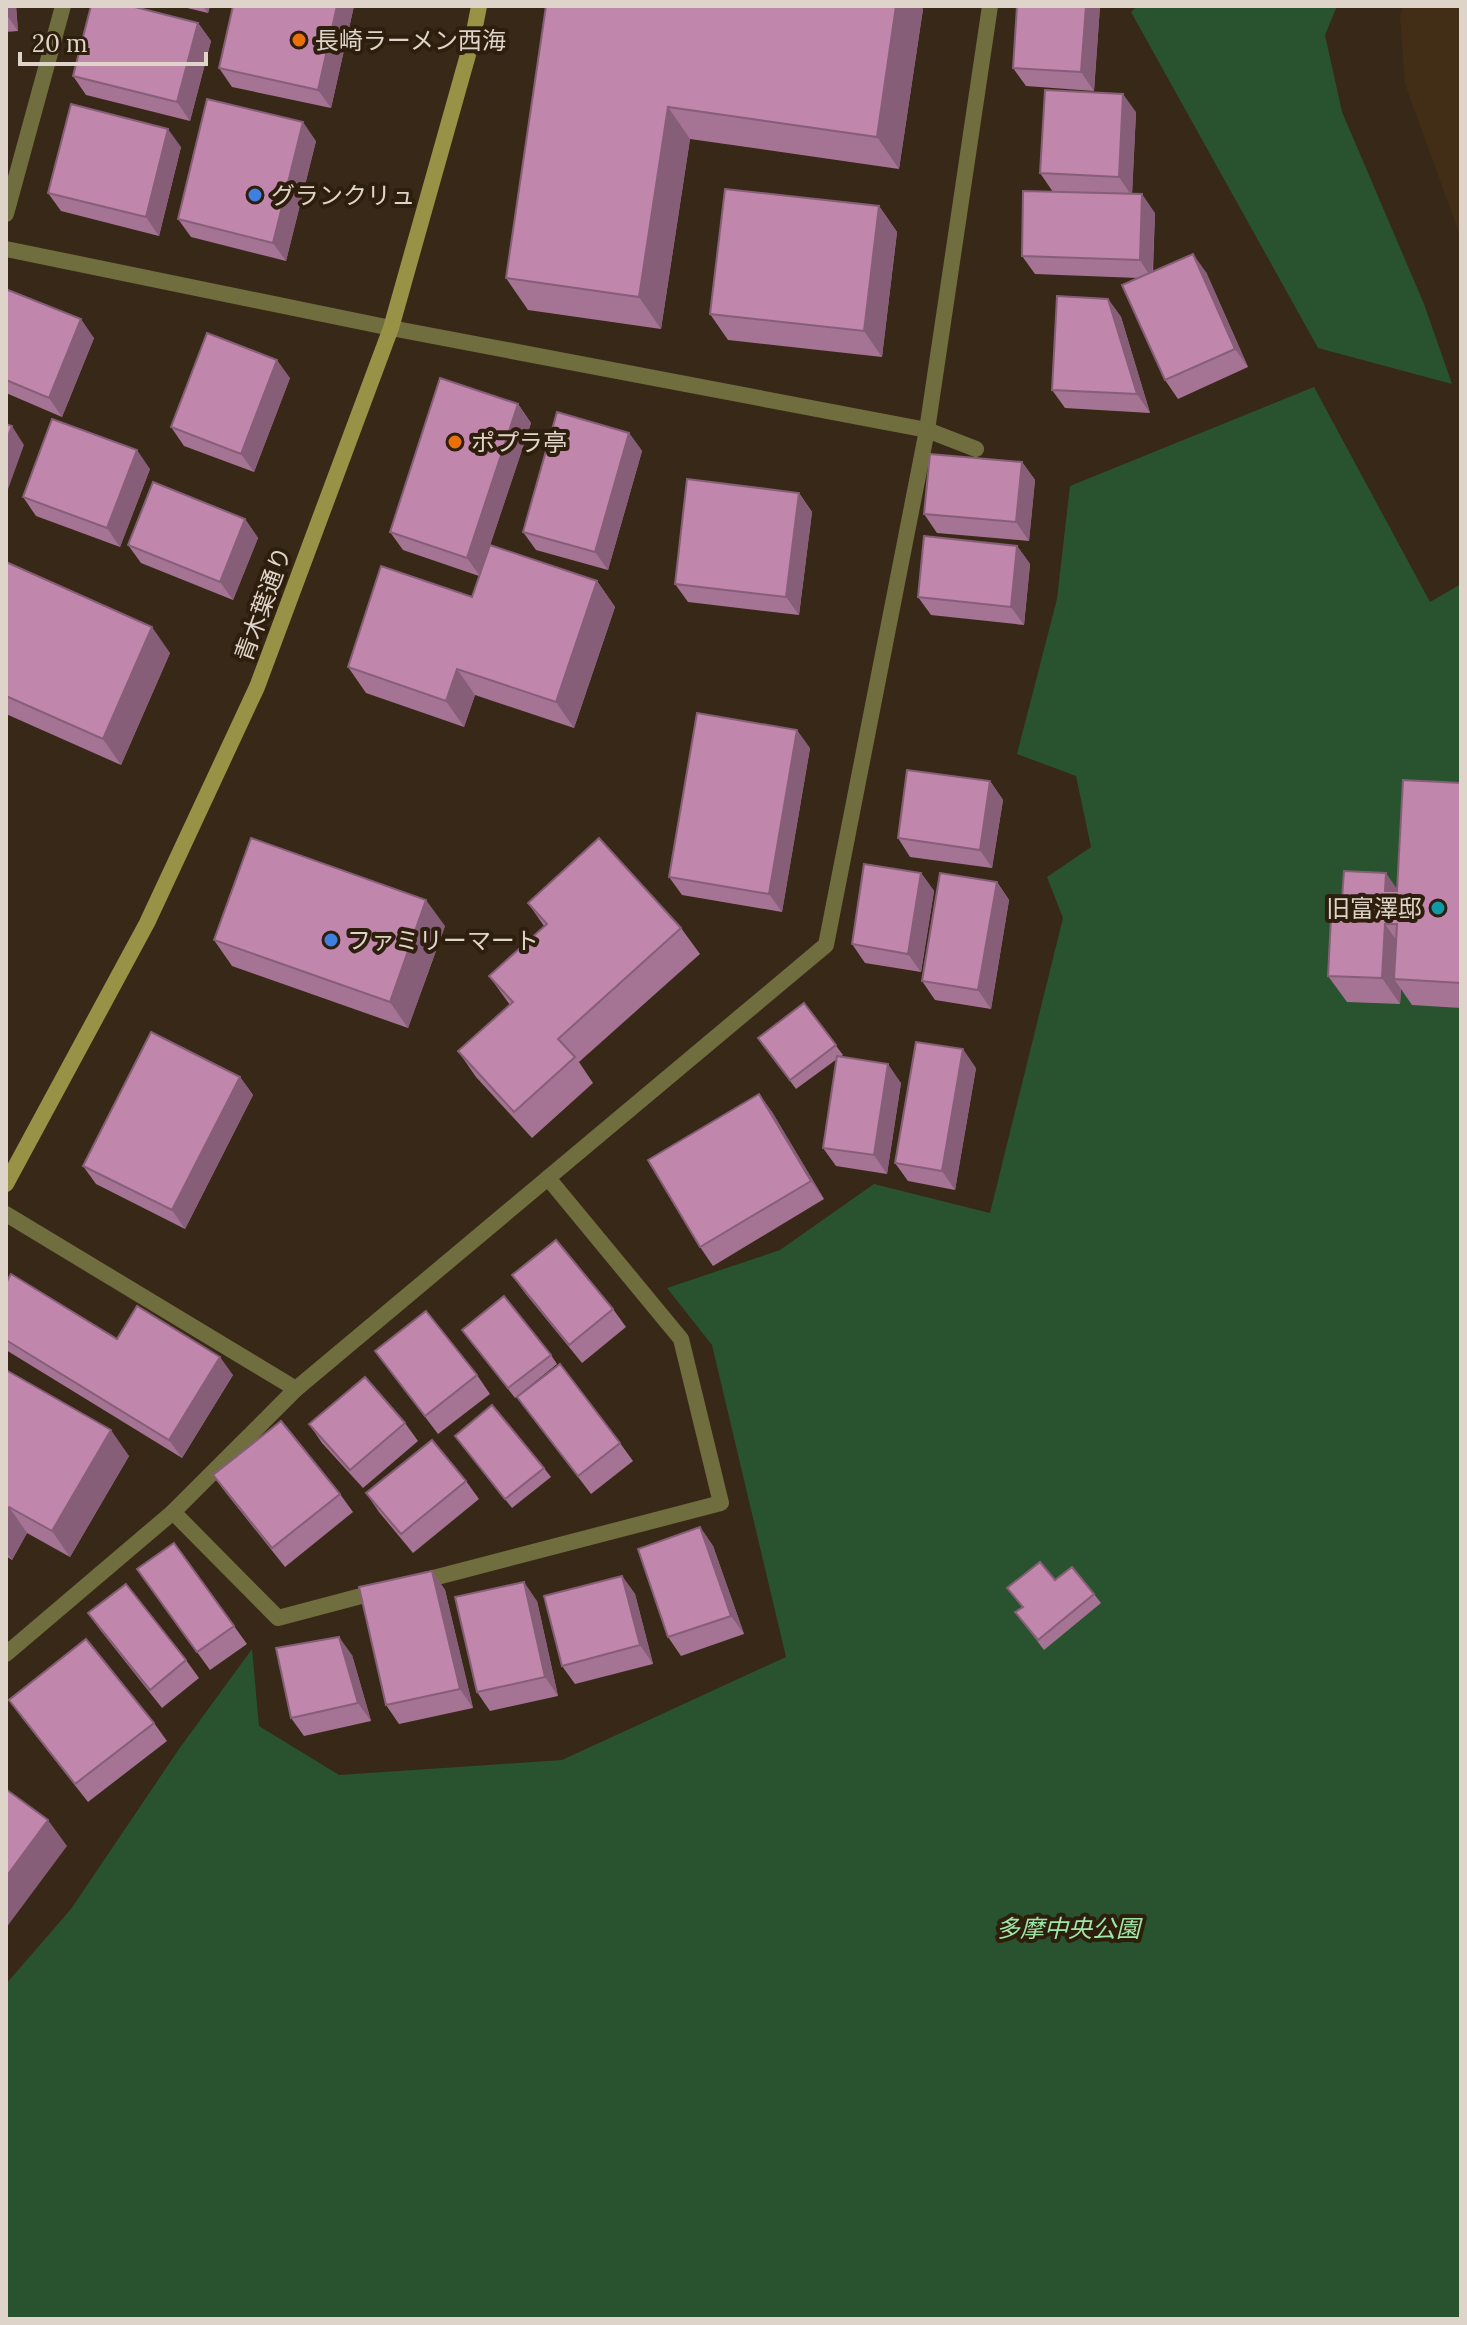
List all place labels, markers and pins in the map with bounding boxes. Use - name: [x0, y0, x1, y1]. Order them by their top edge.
- place label: 長崎ラーメン西海: [315, 25, 506, 56]
- marker: 長崎ラーメン西海: [290, 31, 308, 49]
- place label: グランクリュ: [271, 180, 415, 211]
- marker: グランクリュ: [246, 186, 264, 204]
- place label: ポプラ亭: [471, 427, 567, 458]
- marker: ポプラ亭: [446, 433, 464, 451]
- place label: 旧富澤邸: [1326, 893, 1422, 924]
- marker: 旧富澤邸: [1429, 899, 1447, 917]
- place label: ファミリーマート: [347, 925, 539, 956]
- marker: ファミリーマート: [322, 931, 340, 949]

